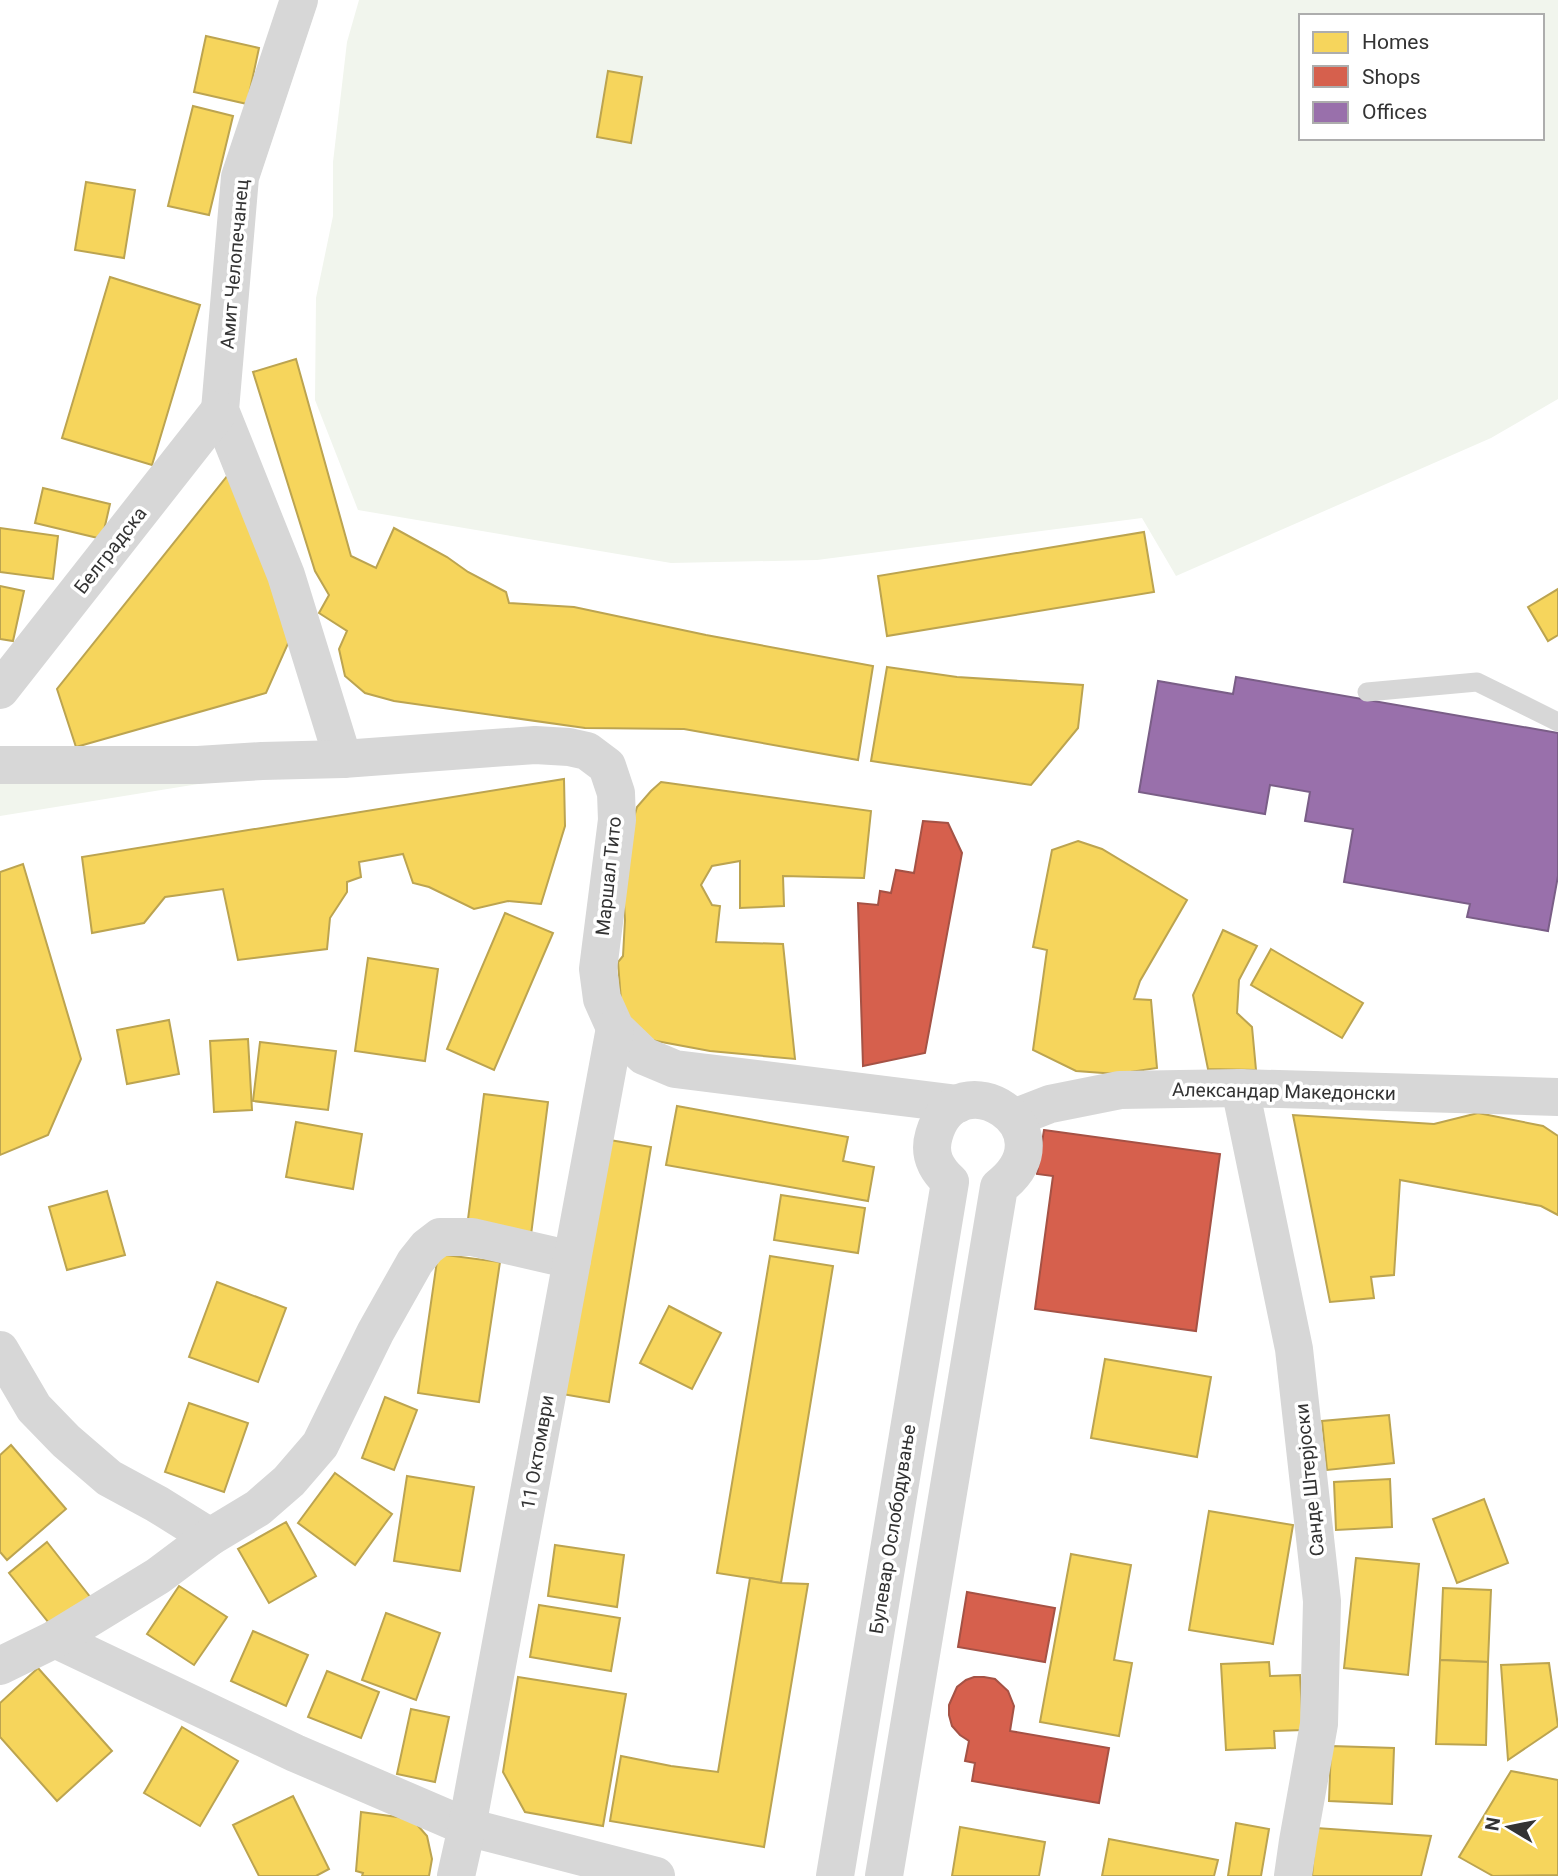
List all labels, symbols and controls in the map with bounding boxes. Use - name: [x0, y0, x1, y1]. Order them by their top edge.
- legend: [1299, 14, 1544, 140]
- text: Homes: [1362, 30, 1429, 54]
- text: Shops: [1362, 65, 1421, 89]
- text: Offices: [1362, 100, 1427, 124]
- street label: Амит Челопечанец: [216, 178, 253, 350]
- street label: Белградска: [69, 502, 151, 598]
- street label: Маршал Тито: [591, 815, 626, 937]
- street label: Александар Македонски: [1172, 1078, 1396, 1105]
- street label: 11 Октомври: [516, 1393, 559, 1511]
- street label: Санде Штерјоски: [1290, 1402, 1329, 1557]
- street label: Булевар Ослободување: [865, 1423, 920, 1635]
- north arrow: [1474, 1792, 1544, 1862]
- text: N: [1480, 1816, 1505, 1833]

